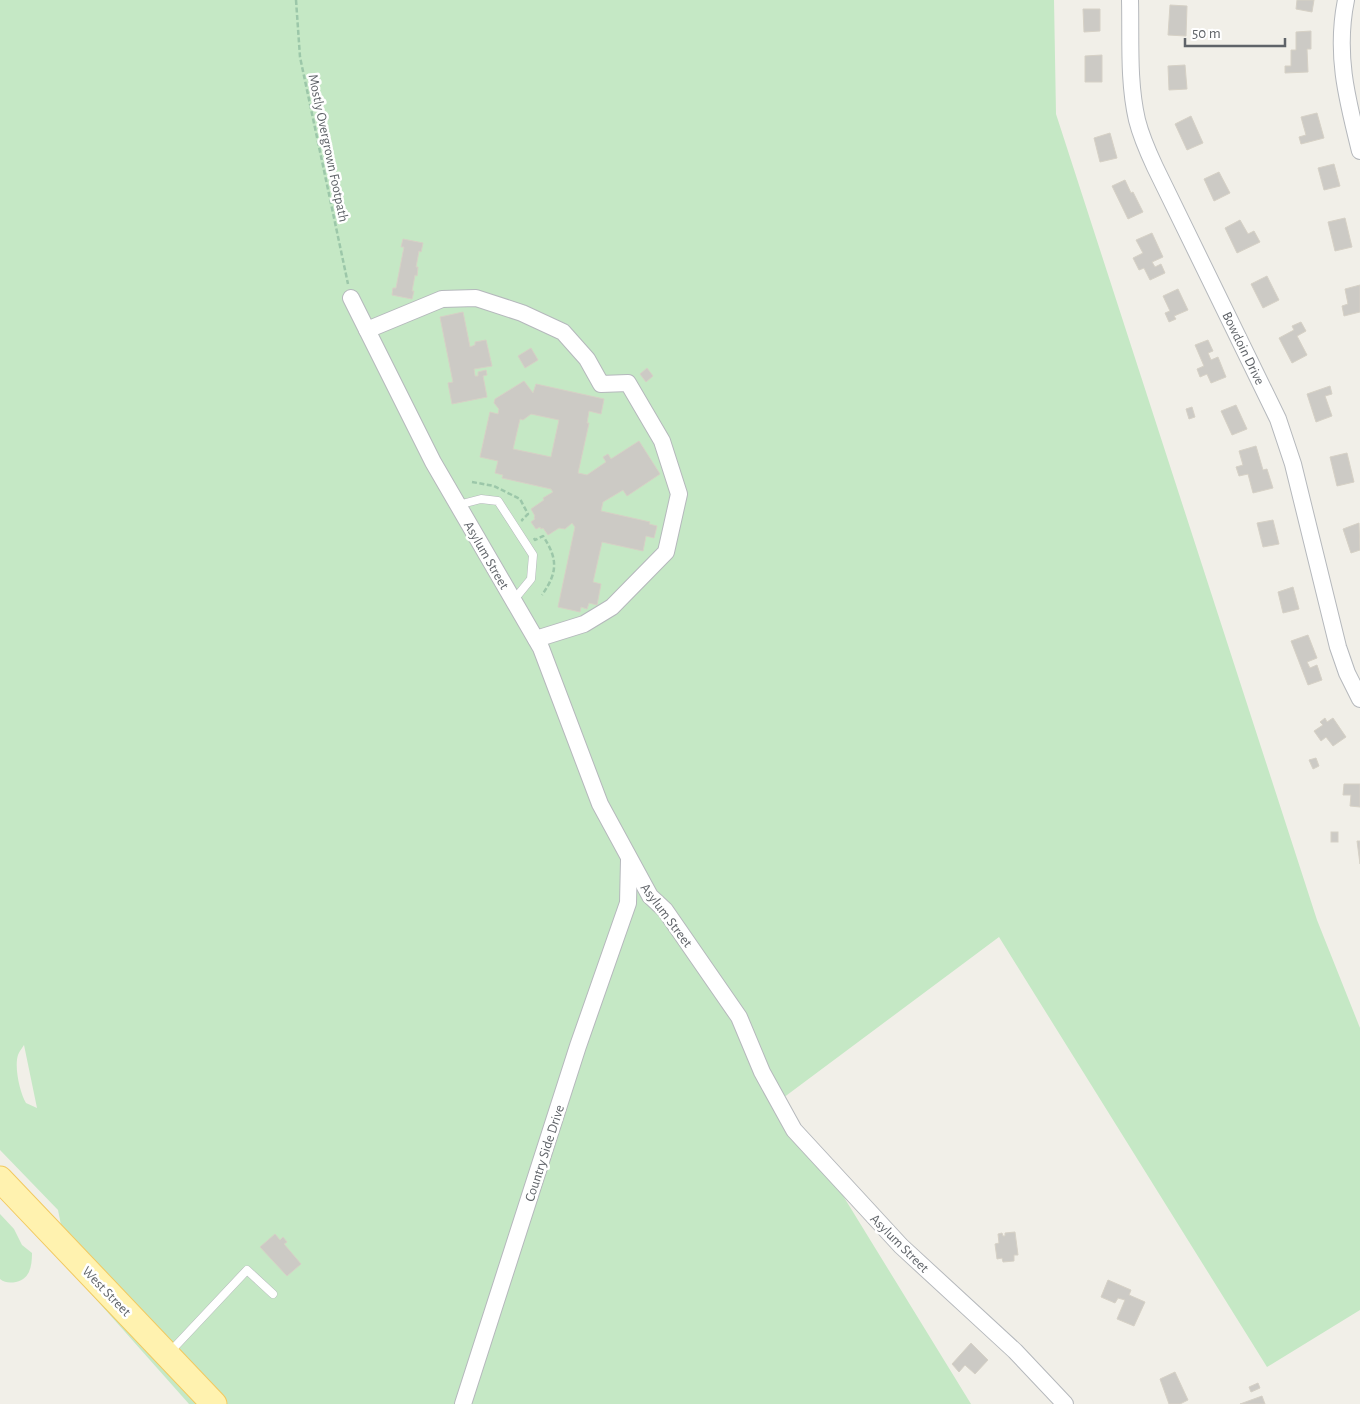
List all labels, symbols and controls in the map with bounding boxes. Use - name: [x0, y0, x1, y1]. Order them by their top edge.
- scale bar: [1185, 15, 1285, 47]
- text: 50 m: [1192, 26, 1221, 41]
- street label: Mostly Overgrown Footpath: [306, 73, 351, 223]
- street label: Bowdoin Drive: [1219, 310, 1267, 387]
- street label: Asylum Street: [461, 519, 512, 592]
- street label: Asylum Street: [638, 881, 695, 951]
- street label: Country Side Drive: [523, 1103, 567, 1203]
- street label: Asylum Street: [867, 1212, 932, 1276]
- street label: West Street: [79, 1264, 134, 1320]

